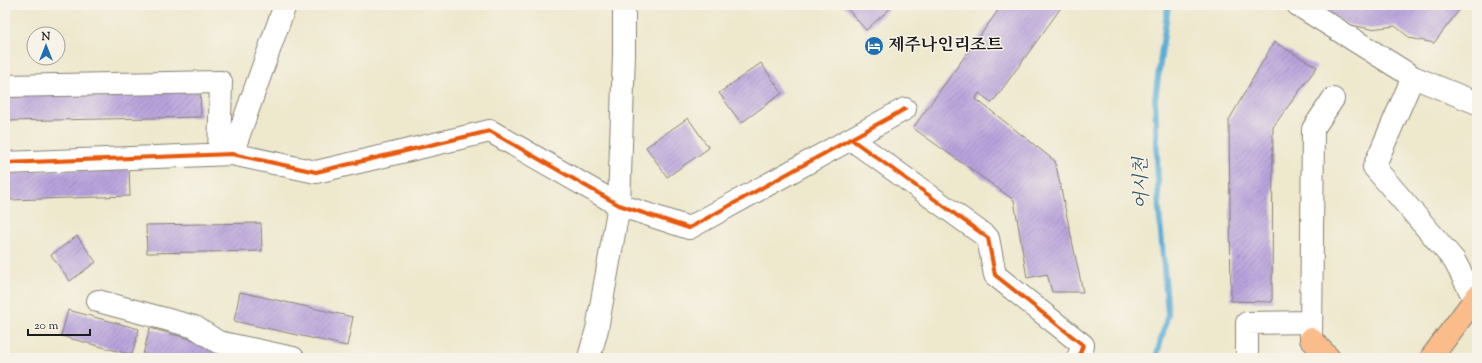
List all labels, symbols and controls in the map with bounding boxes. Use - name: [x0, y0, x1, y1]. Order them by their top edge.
- north arrow: [26, 26, 66, 66]
- text: N: [41, 29, 51, 45]
- place label: 제주나인리조트: [888, 34, 1004, 58]
- hotel icon: 제주나인리조트: [863, 35, 885, 57]
- water label: 어시천: [1129, 155, 1157, 210]
- scale bar: [28, 311, 90, 337]
- text: 20 m: [34, 317, 59, 335]

